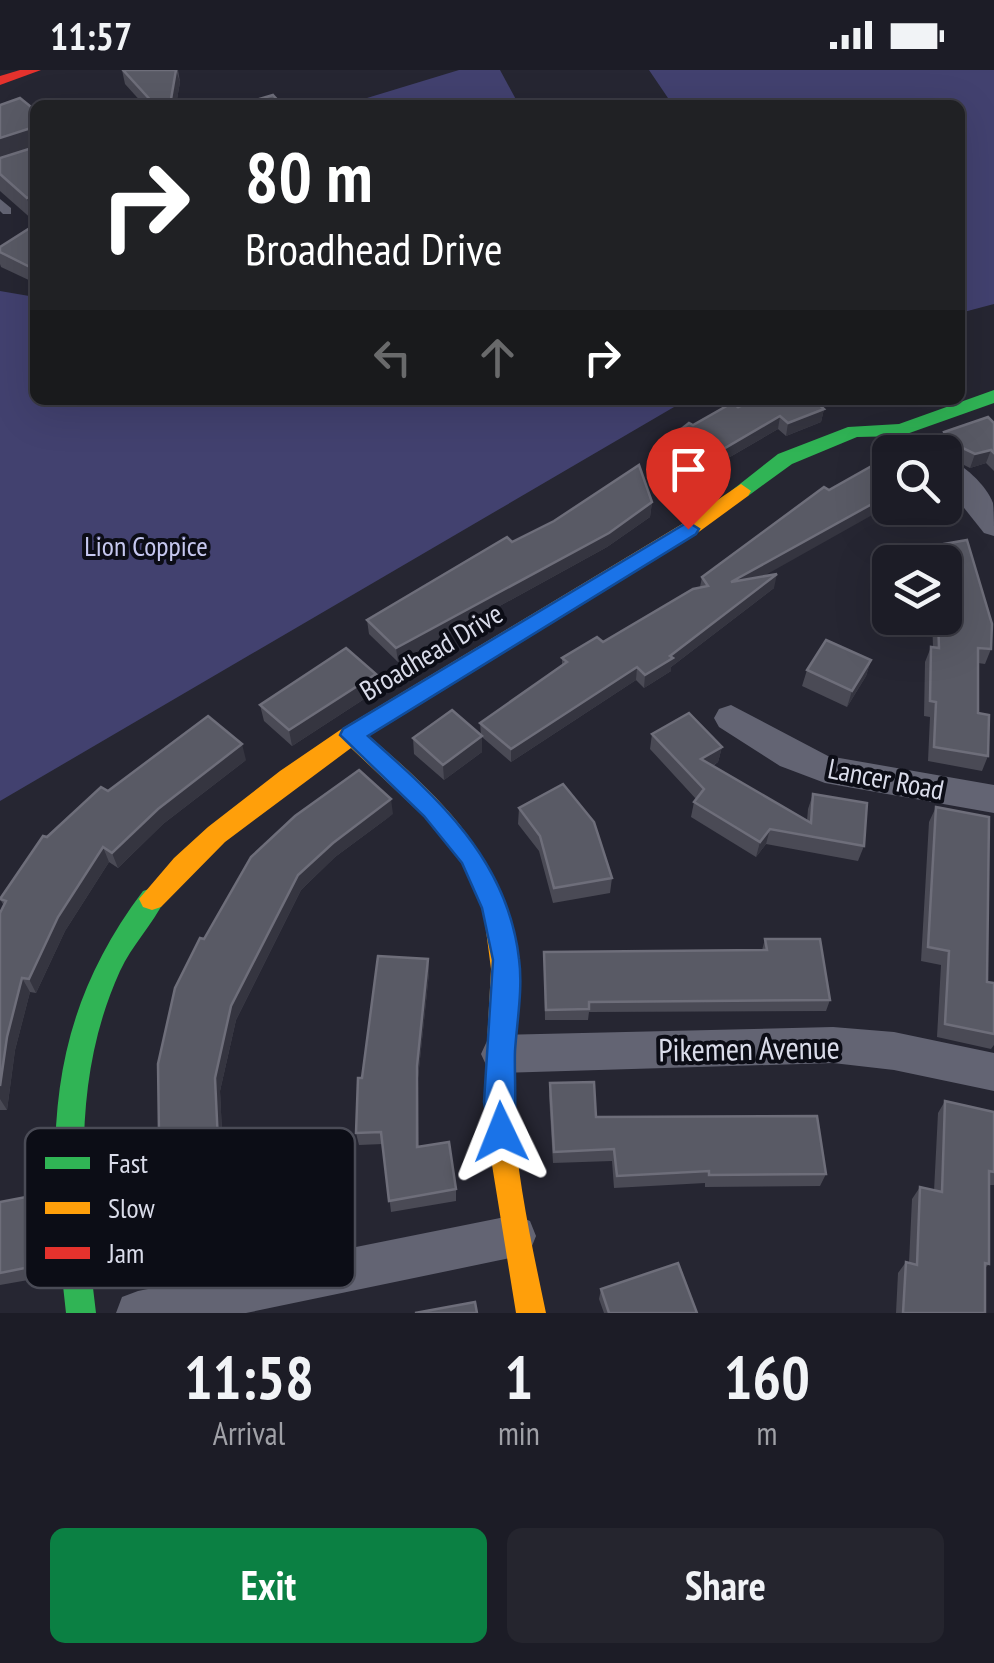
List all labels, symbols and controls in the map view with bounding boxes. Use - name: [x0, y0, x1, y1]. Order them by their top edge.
- text: 11:57: [50, 11, 132, 60]
- text: 80 m: [245, 131, 373, 221]
- icon: right: [80, 140, 210, 270]
- text: Broadhead Drive: [245, 219, 503, 277]
- icon: left: [365, 330, 420, 385]
- icon: ahead: [470, 330, 525, 385]
- icon: right: [575, 330, 630, 385]
- pin: [646, 427, 731, 530]
- map controls: [872, 435, 962, 635]
- button: search: [872, 435, 962, 525]
- icon: arrive: [661, 442, 716, 497]
- park label: Lion Coppice: [84, 527, 208, 564]
- button: layers: [872, 545, 962, 635]
- street label: Broadhead Drive: [353, 594, 509, 709]
- street label: Lancer Road: [825, 749, 947, 808]
- street label: Pikemen Avenue: [658, 1025, 840, 1071]
- position arrow: [449, 1080, 553, 1184]
- legend: [25, 1128, 355, 1288]
- text: Fast: [108, 1144, 148, 1181]
- text: Slow: [108, 1189, 155, 1226]
- text: Jam: [107, 1234, 144, 1271]
- text: 11:58: [184, 1338, 314, 1416]
- text: 1: [505, 1338, 533, 1416]
- text: 160: [724, 1338, 810, 1416]
- text: Arrival: [213, 1412, 285, 1454]
- text: min: [498, 1412, 540, 1454]
- text: m: [756, 1412, 777, 1454]
- button: Exit: [50, 1528, 487, 1643]
- button: Share: [507, 1528, 944, 1643]

